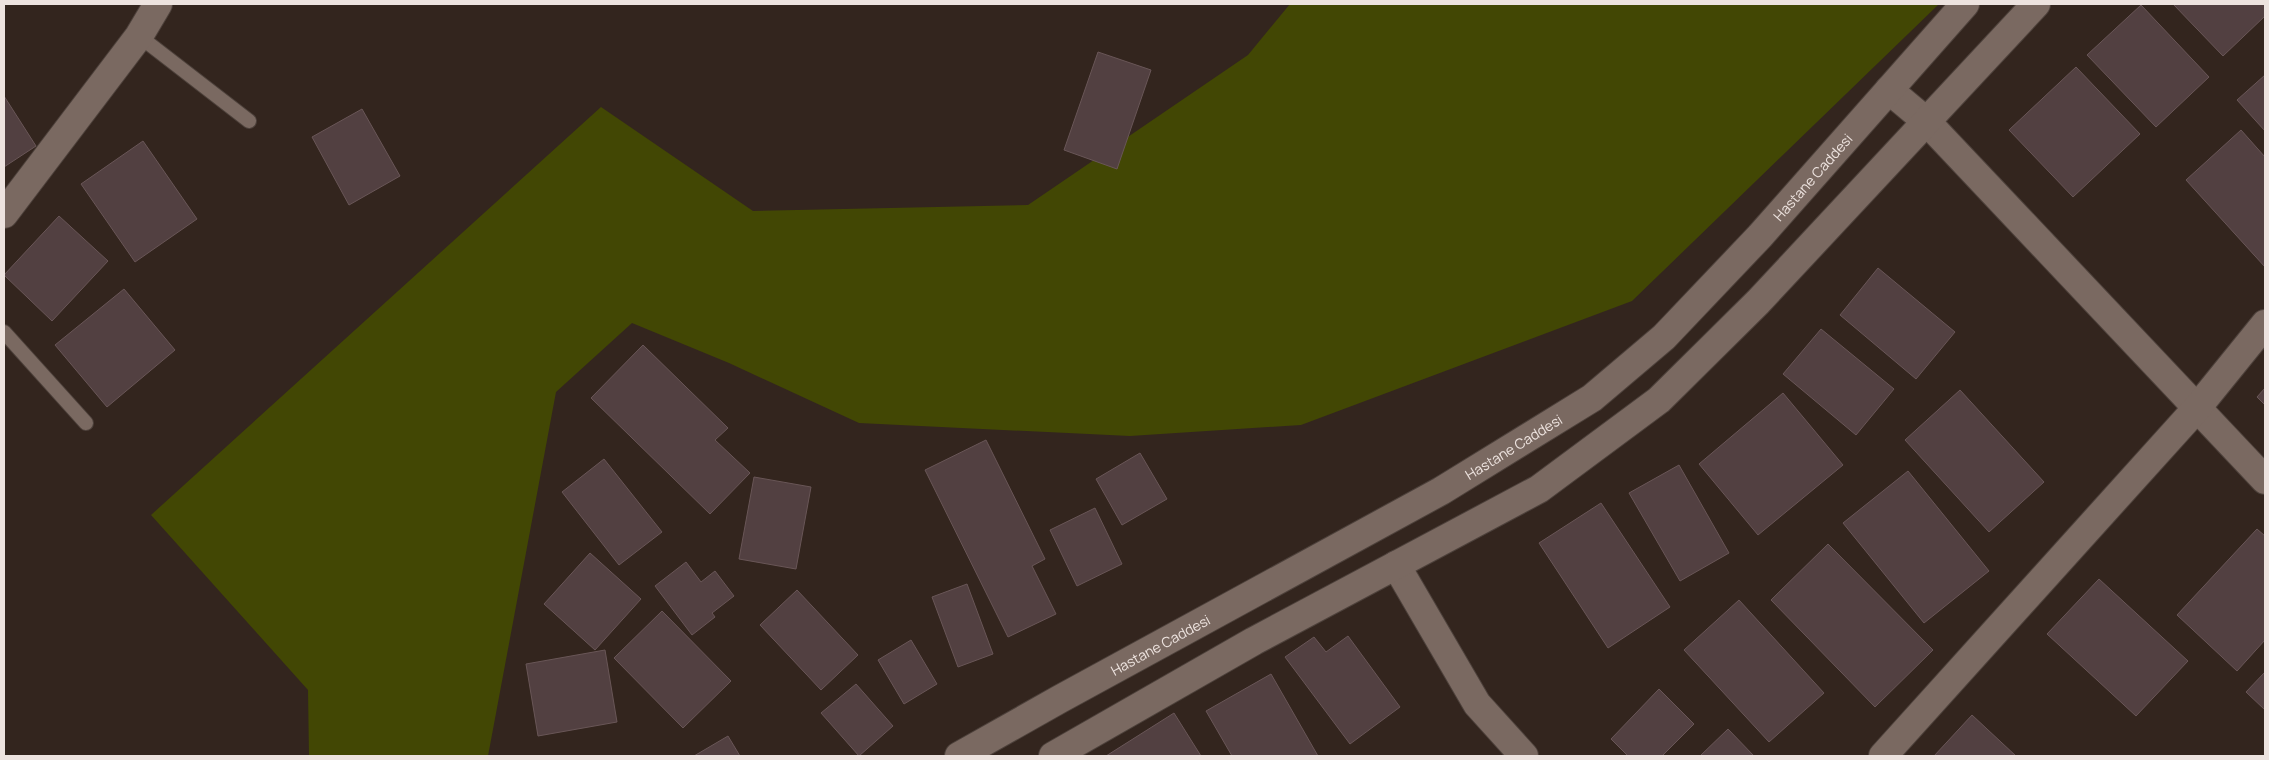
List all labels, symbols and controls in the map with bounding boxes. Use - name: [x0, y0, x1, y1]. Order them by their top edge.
- street label: Hastane Caddesi: [1768, 129, 1856, 225]
- street label: Hastane Caddesi: [1461, 409, 1565, 484]
- street label: Hastane Caddesi: [1107, 610, 1213, 679]

